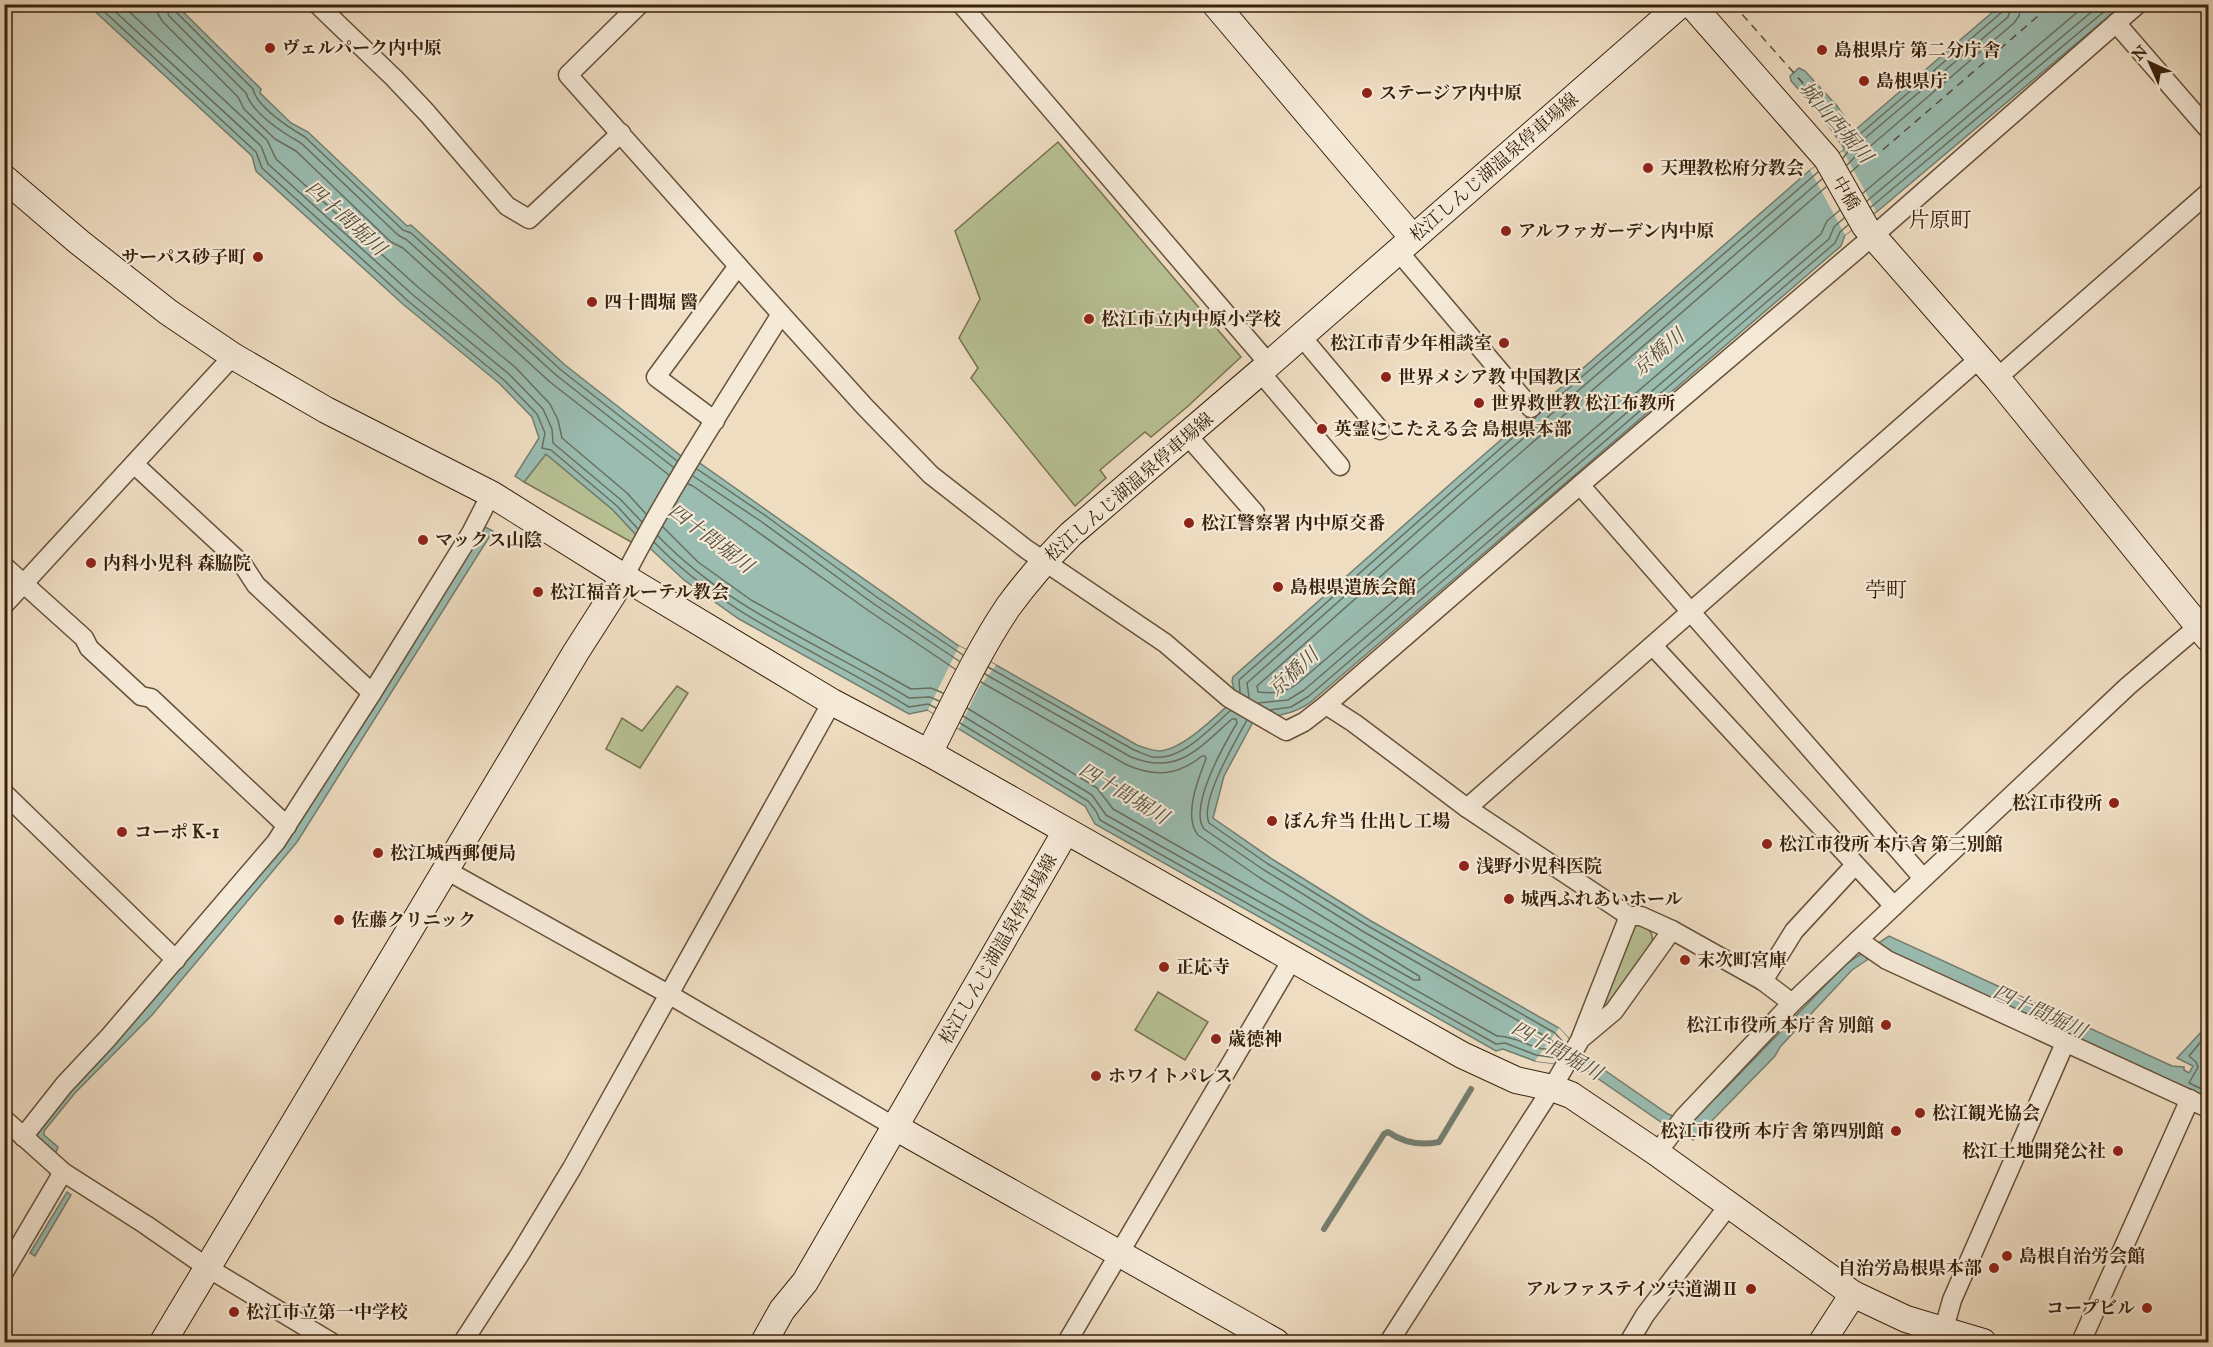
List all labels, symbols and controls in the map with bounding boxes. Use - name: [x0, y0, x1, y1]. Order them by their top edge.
- north arrow: [2120, 33, 2180, 93]
- place label: ヴェルパーク内中原: [282, 37, 442, 59]
- place label: 島根県庁 第二分庁舎: [1834, 39, 2000, 61]
- marker: ヴェルパーク内中原: [263, 41, 277, 55]
- text: N: [2128, 41, 2152, 64]
- marker: 島根県庁 第二分庁舎: [1815, 43, 1829, 57]
- place label: 島根県庁: [1876, 70, 1948, 92]
- marker: 島根県庁: [1857, 74, 1871, 88]
- water label: 城山西堀川: [1794, 76, 1879, 169]
- place label: ステージア内中原: [1379, 82, 1522, 104]
- marker: ステージア内中原: [1360, 86, 1374, 100]
- street label: 松江しんじ湖温泉停車場線: [1405, 88, 1583, 246]
- place label: 天理教松府分教会: [1660, 157, 1804, 179]
- marker: 天理教松府分教会: [1641, 161, 1655, 175]
- street label: 中橋: [1827, 172, 1865, 214]
- water label: 四十間堀川: [301, 176, 393, 262]
- district label: 片原町: [1909, 207, 1972, 233]
- place label: アルファガーデン内中原: [1518, 220, 1715, 242]
- marker: アルファガーデン内中原: [1499, 224, 1513, 238]
- place label: サーパス砂子町: [121, 246, 246, 268]
- marker: サーパス砂子町: [251, 250, 265, 264]
- place label: 四十間堀 醫: [604, 291, 698, 313]
- marker: 四十間堀 醫: [585, 295, 599, 309]
- place label: 松江市立内中原小学校: [1101, 308, 1281, 330]
- marker: 松江市立内中原小学校: [1082, 312, 1096, 326]
- water label: 京橋川: [1627, 322, 1690, 380]
- place label: 松江市青少年相談室: [1330, 332, 1492, 354]
- marker: 松江市青少年相談室: [1497, 336, 1511, 350]
- place label: 世界メシア教 中国教区: [1398, 366, 1582, 388]
- marker: 世界メシア教 中国教区: [1379, 370, 1393, 384]
- place label: 世界救世教 松江布教所: [1491, 392, 1675, 414]
- marker: 世界救世教 松江布教所: [1472, 396, 1486, 410]
- street label: 松江しんじ湖温泉停車場線: [1040, 408, 1218, 566]
- place label: 英霊にこたえる会 島根県本部: [1334, 418, 1572, 440]
- marker: 英霊にこたえる会 島根県本部: [1315, 422, 1329, 436]
- water label: 四十間堀川: [664, 498, 760, 579]
- place label: 松江警察署 内中原交番: [1201, 512, 1385, 534]
- marker: 松江警察署 内中原交番: [1182, 516, 1196, 530]
- place label: マックス山陰: [435, 529, 542, 551]
- marker: マックス山陰: [416, 533, 430, 547]
- place label: 内科小児科 森脇院: [103, 552, 251, 574]
- marker: 内科小児科 森脇院: [84, 556, 98, 570]
- place label: 島根県遺族会館: [1290, 576, 1416, 598]
- district label: 苧町: [1865, 577, 1907, 603]
- marker: 島根県遺族会館: [1271, 580, 1285, 594]
- place label: 松江福音ルーテル教会: [550, 581, 729, 603]
- marker: 松江福音ルーテル教会: [531, 585, 545, 599]
- water label: 京橋川: [1263, 641, 1325, 701]
- water label: 四十間堀川: [1075, 757, 1175, 830]
- place label: 松江市役所: [2012, 792, 2102, 814]
- marker: 松江市役所: [2107, 796, 2121, 810]
- place label: ぼん弁当 仕出し工場: [1284, 810, 1450, 832]
- marker: ぼん弁当 仕出し工場: [1265, 814, 1279, 828]
- place label: コーポ K-1: [134, 821, 219, 843]
- marker: コーポ K-1: [115, 825, 129, 839]
- place label: 松江市役所 本庁舎 第三別館: [1779, 833, 2003, 855]
- marker: 松江市役所 本庁舎 第三別館: [1760, 837, 1774, 851]
- place label: 松江城西郵便局: [390, 842, 516, 864]
- marker: 松江城西郵便局: [371, 846, 385, 860]
- street label: 松江しんじ湖温泉停車場線: [934, 850, 1062, 1048]
- place label: 浅野小児科医院: [1476, 855, 1602, 877]
- marker: 浅野小児科医院: [1457, 859, 1471, 873]
- place label: 城西ふれあいホール: [1521, 888, 1683, 910]
- marker: 城西ふれあいホール: [1502, 892, 1516, 906]
- place label: 佐藤クリニック: [351, 909, 476, 931]
- marker: 佐藤クリニック: [332, 913, 346, 927]
- place label: 末次町宮庫: [1697, 949, 1787, 971]
- marker: 末次町宮庫: [1678, 953, 1692, 967]
- place label: 正応寺: [1176, 956, 1230, 978]
- marker: 正応寺: [1157, 960, 1171, 974]
- water label: 四十間堀川: [1990, 979, 2092, 1044]
- place label: 松江市役所 本庁舎 別館: [1686, 1014, 1874, 1036]
- water label: 四十間堀川: [1507, 1015, 1608, 1086]
- marker: 松江市役所 本庁舎 別館: [1879, 1018, 1893, 1032]
- place label: 歳徳神: [1228, 1028, 1282, 1050]
- marker: 歳徳神: [1209, 1032, 1223, 1046]
- place label: ホワイトパレス: [1108, 1065, 1233, 1087]
- marker: ホワイトパレス: [1089, 1069, 1103, 1083]
- place label: 松江観光協会: [1932, 1102, 2040, 1124]
- marker: 松江観光協会: [1913, 1106, 1927, 1120]
- place label: 松江市役所 本庁舎 第四別館: [1660, 1120, 1884, 1142]
- marker: 松江市役所 本庁舎 第四別館: [1889, 1124, 1903, 1138]
- place label: 松江土地開発公社: [1962, 1140, 2106, 1162]
- marker: 松江土地開発公社: [2111, 1144, 2125, 1158]
- place label: 島根自治労会館: [2019, 1245, 2145, 1267]
- marker: 島根自治労会館: [2000, 1249, 2014, 1263]
- place label: 自治労島根県本部: [1838, 1257, 1982, 1279]
- marker: 自治労島根県本部: [1987, 1261, 2001, 1275]
- place label: アルファステイツ宍道湖Ⅱ: [1526, 1278, 1739, 1300]
- marker: アルファステイツ宍道湖Ⅱ: [1744, 1282, 1758, 1296]
- place label: コープビル: [2046, 1297, 2135, 1319]
- place label: 松江市立第一中学校: [246, 1301, 408, 1323]
- marker: コープビル: [2140, 1301, 2154, 1315]
- marker: 松江市立第一中学校: [227, 1305, 241, 1319]

